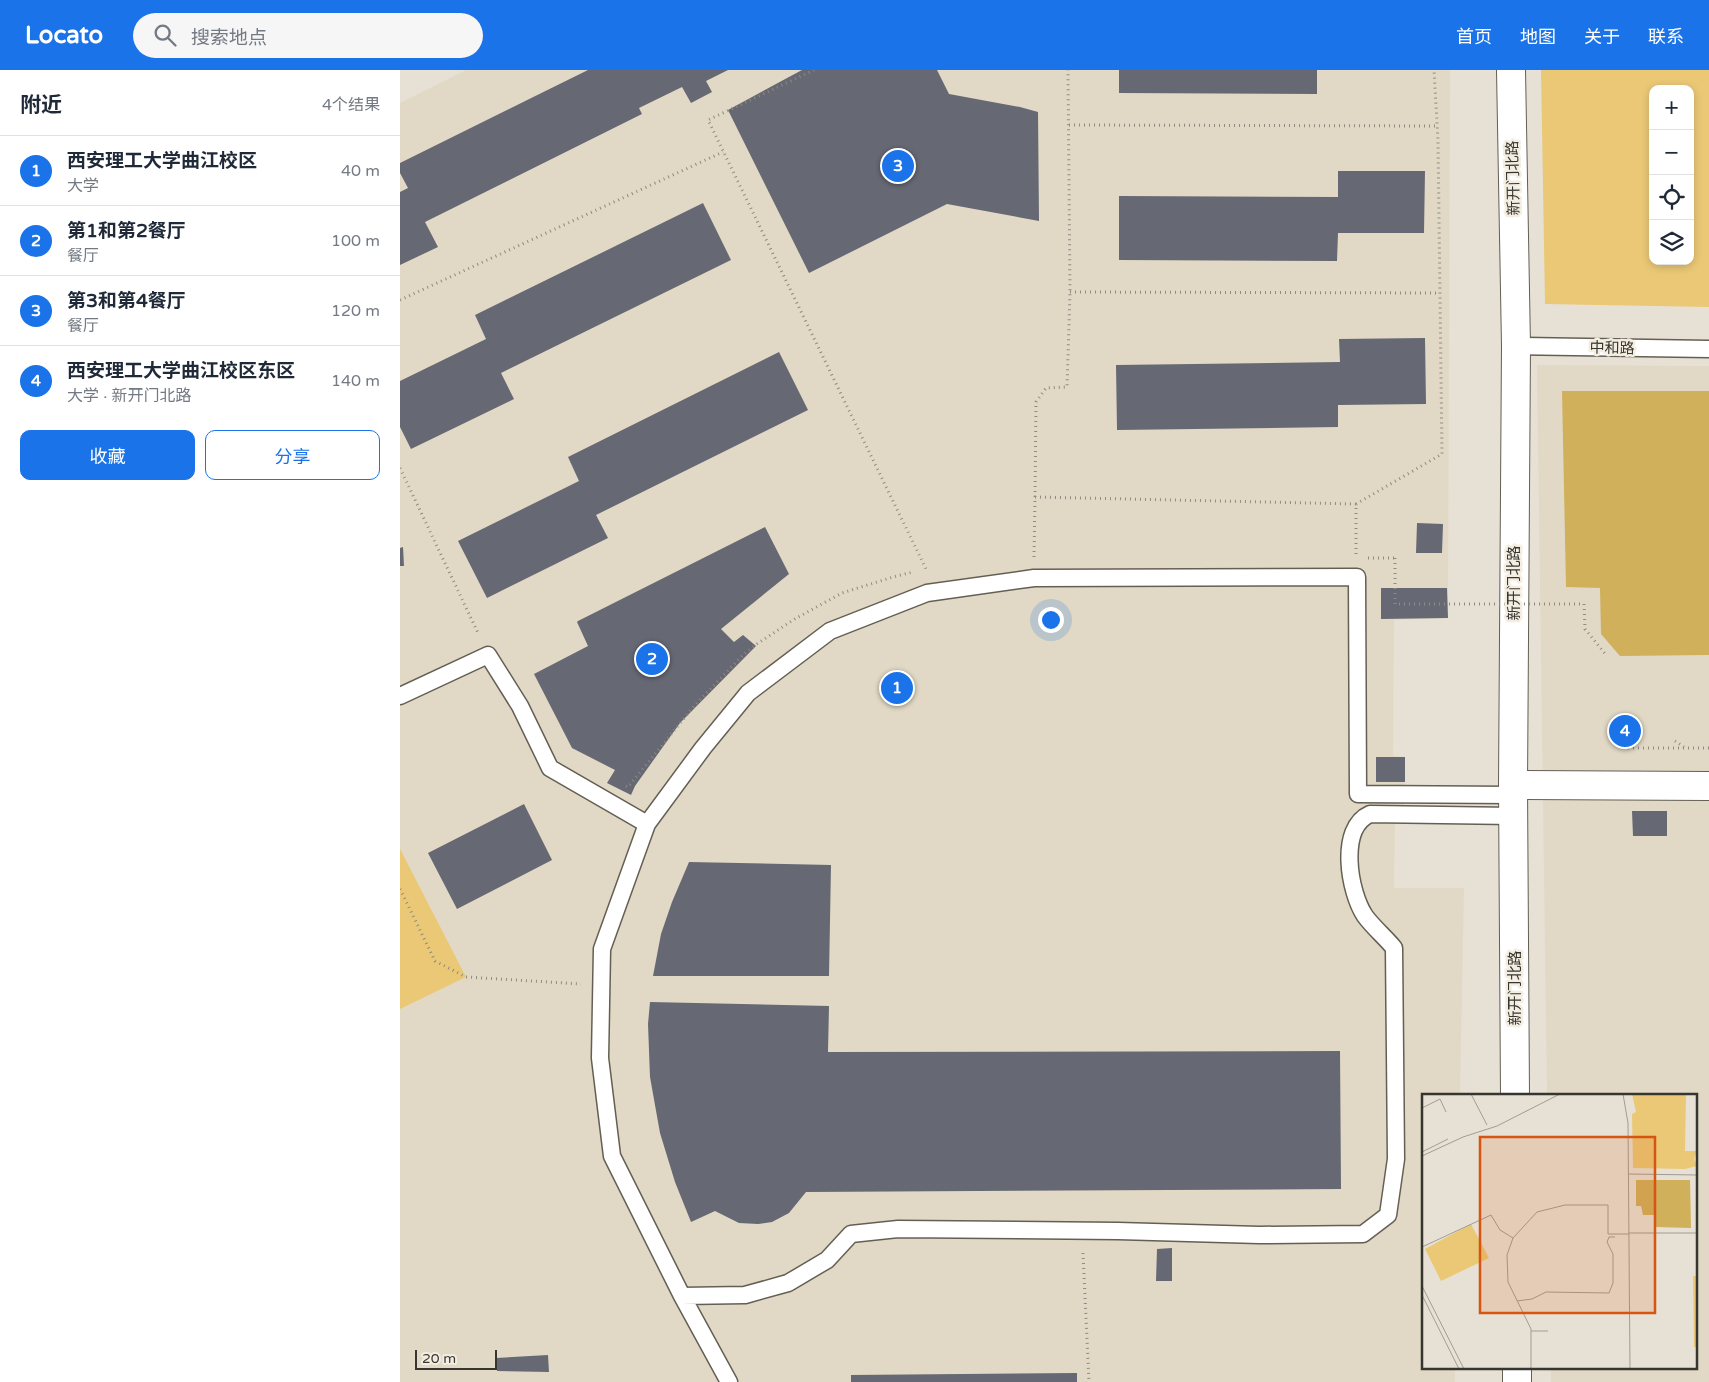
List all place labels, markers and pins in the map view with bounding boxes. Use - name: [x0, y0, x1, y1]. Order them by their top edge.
- pin: 3: [882, 147, 914, 185]
- pin: 2: [636, 640, 668, 678]
- pin: 1: [881, 669, 913, 707]
- pin: 4: [1609, 712, 1641, 750]

